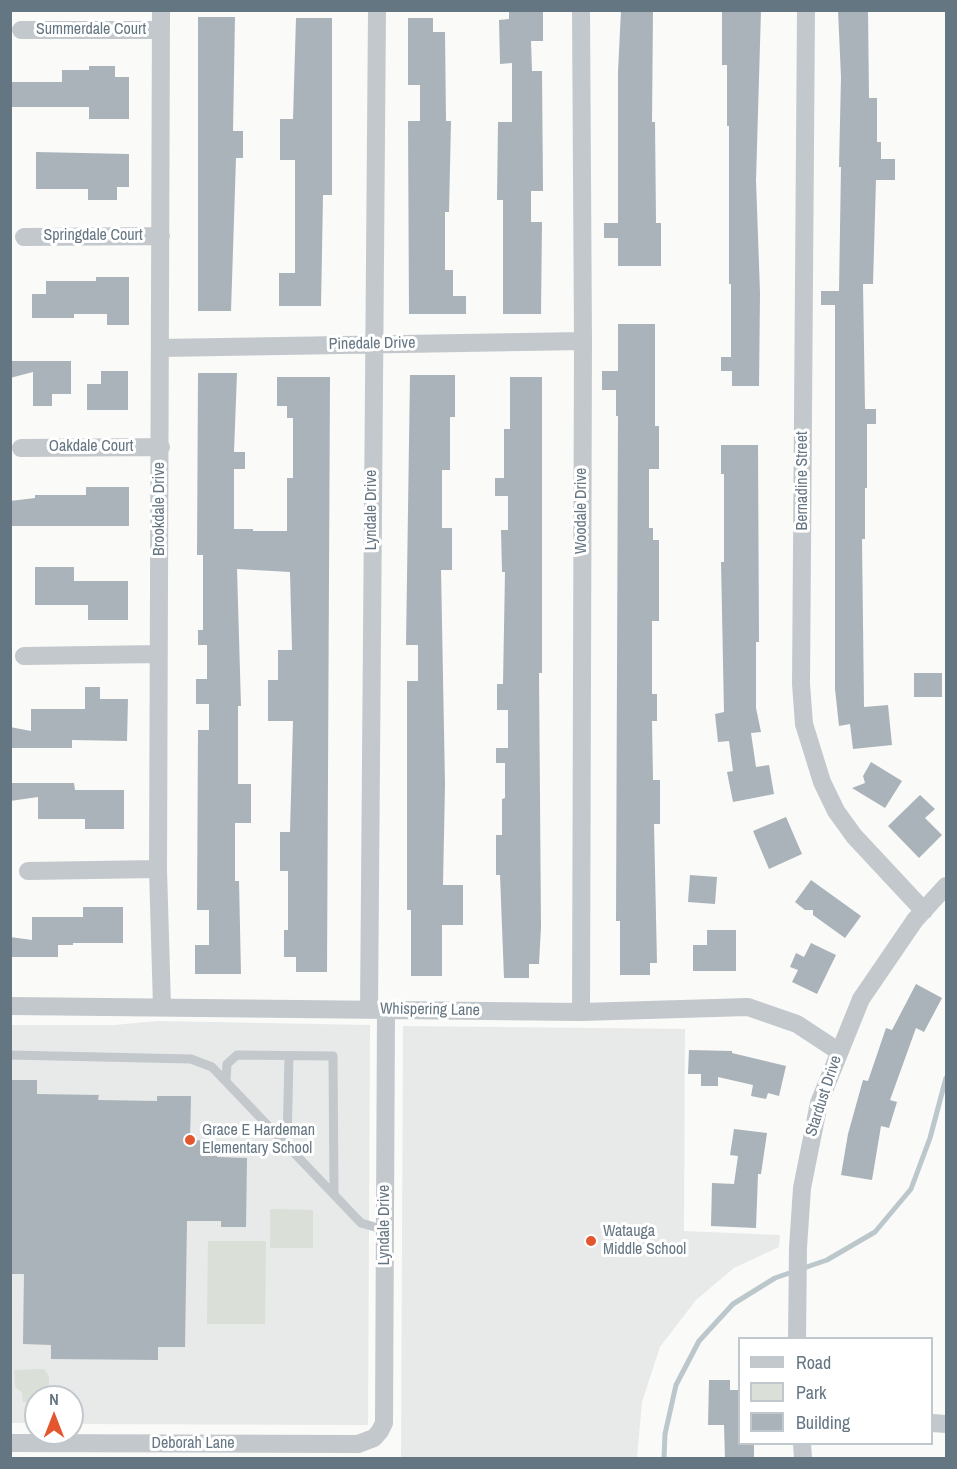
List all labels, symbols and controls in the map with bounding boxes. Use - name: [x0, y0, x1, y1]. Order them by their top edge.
- street label: Summerdale Court: [36, 20, 146, 40]
- street label: Springdale Court: [43, 226, 143, 246]
- street label: Pinedale Drive: [328, 334, 416, 354]
- street label: Bernadine Street: [793, 431, 813, 531]
- street label: Oakdale Court: [49, 437, 133, 457]
- street label: Brookdale Drive: [150, 462, 170, 556]
- street label: Woodale Drive: [572, 468, 592, 554]
- street label: Lyndale Drive: [362, 470, 382, 550]
- street label: Whispering Lane: [380, 1000, 480, 1020]
- street label: Stardust Drive: [802, 1053, 846, 1139]
- place label: Grace E Hardeman Elementary School: [202, 1121, 315, 1159]
- marker: Grace E Hardeman Elementary School: [183, 1133, 197, 1147]
- street label: Lyndale Drive: [375, 1185, 395, 1265]
- place label: Watauga Middle School: [603, 1222, 686, 1260]
- marker: Watauga Middle School: [584, 1234, 598, 1248]
- legend: [738, 1337, 933, 1445]
- text: Road: [796, 1350, 831, 1375]
- text: Park: [796, 1380, 826, 1405]
- north arrow: [24, 1385, 84, 1445]
- text: N: [49, 1388, 59, 1410]
- text: Building: [796, 1410, 850, 1435]
- street label: Deborah Lane: [151, 1434, 235, 1454]

